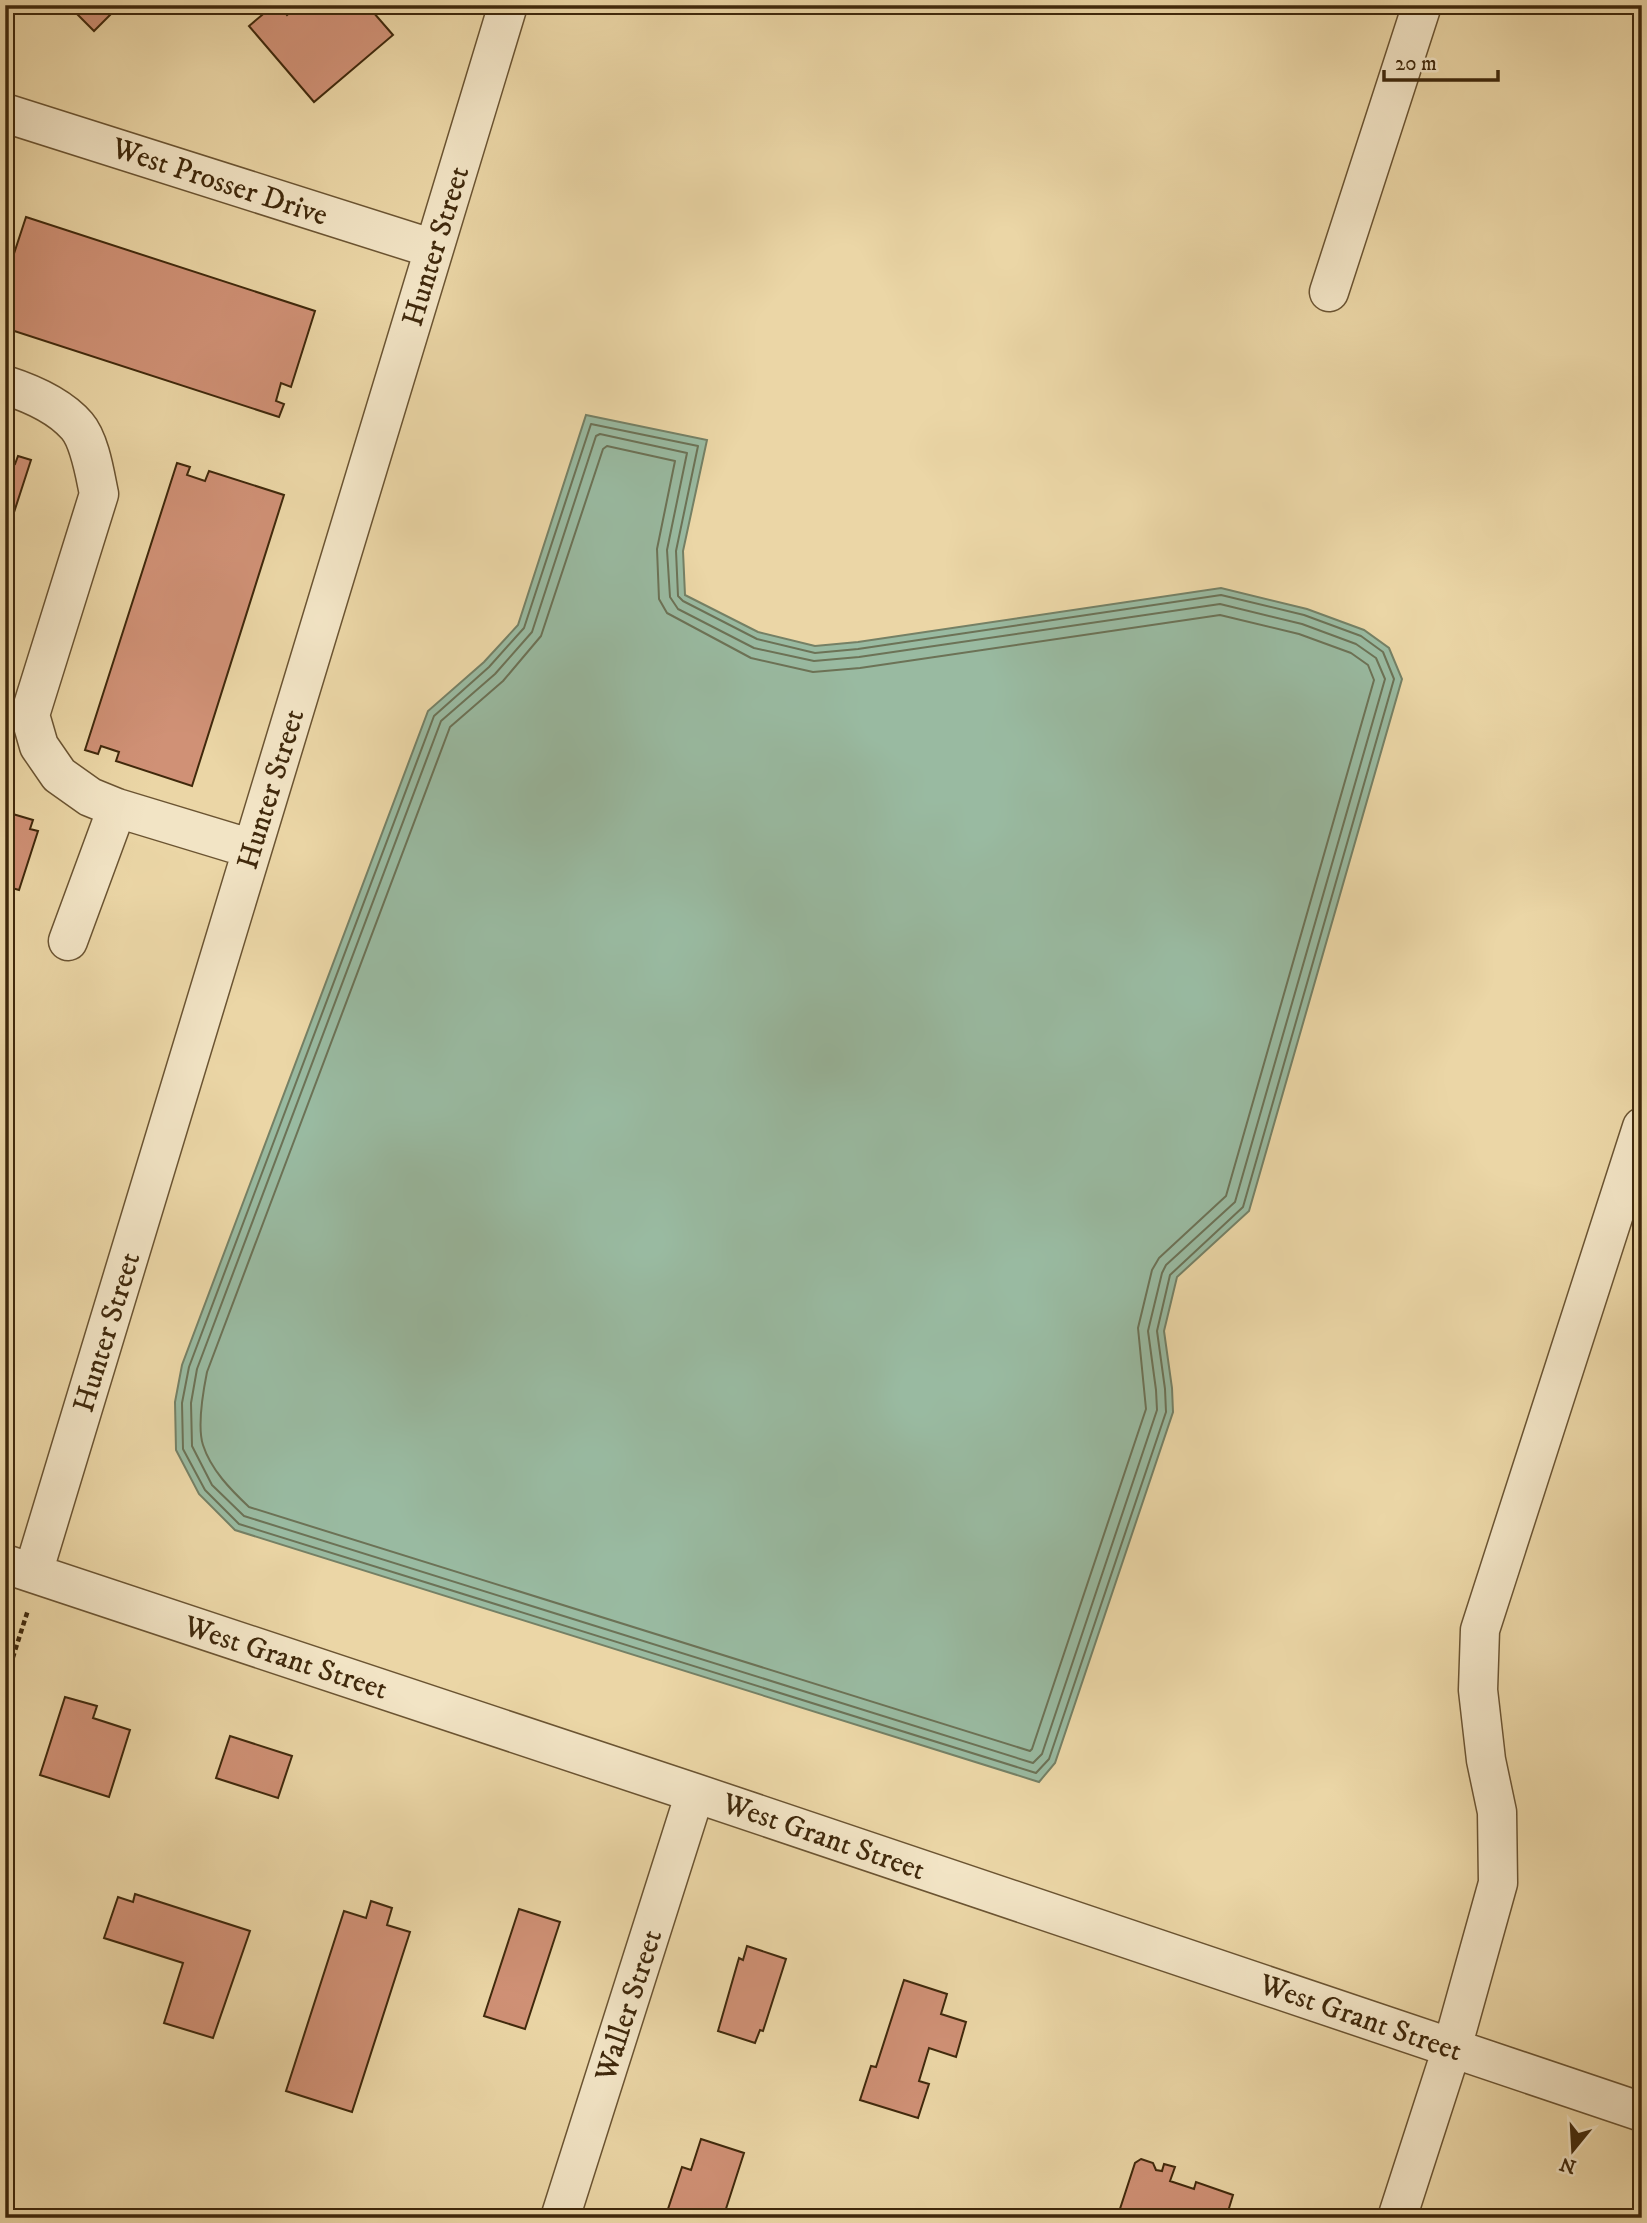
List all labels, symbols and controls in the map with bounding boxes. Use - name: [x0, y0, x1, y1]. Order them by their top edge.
- scale bar: [1384, 38, 1498, 82]
- text: 20 m: [1395, 51, 1437, 77]
- street label: West Prosser Drive: [106, 130, 332, 235]
- street label: Hunter Street: [395, 162, 478, 331]
- street label: Hunter Street: [230, 705, 313, 874]
- street label: Hunter Street: [66, 1248, 149, 1417]
- street label: West Grant Street: [178, 1608, 392, 1709]
- street label: West Grant Street: [716, 1785, 930, 1889]
- street label: Waller Street: [587, 1925, 671, 2087]
- street label: West Grant Street: [1253, 1966, 1467, 2070]
- north arrow: [1538, 2114, 1608, 2184]
- text: N: [1557, 2151, 1579, 2178]

